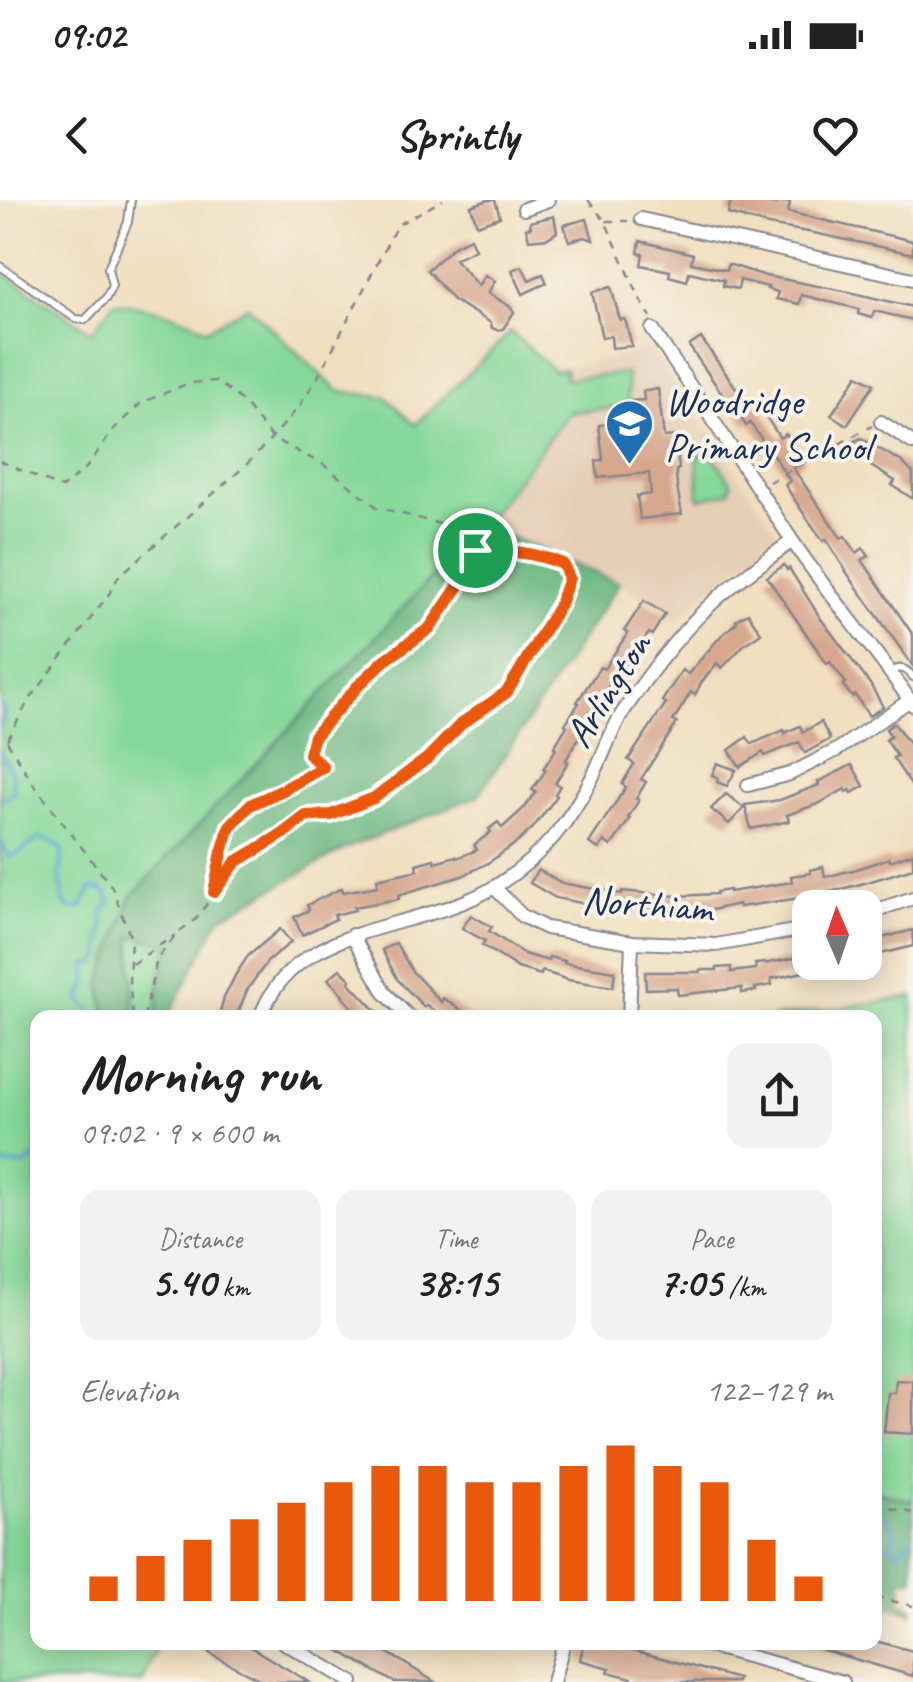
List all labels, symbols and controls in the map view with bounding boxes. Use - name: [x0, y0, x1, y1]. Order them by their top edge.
- text: 09:02: [50, 12, 125, 59]
- text: Sprintly: [395, 107, 518, 164]
- icon: back: [50, 108, 105, 163]
- icon: heart: [808, 108, 863, 163]
- place label: Woodridge Primary School: [665, 376, 878, 472]
- school or university icon: Woodridge Primary School: [604, 398, 656, 466]
- pin: [433, 508, 518, 593]
- icon: arrive: [448, 523, 503, 578]
- street label: Arlington: [553, 622, 664, 757]
- street label: Northiam: [580, 875, 717, 934]
- north arrow: [792, 890, 882, 980]
- map controls: [792, 890, 882, 980]
- text: Morning run: [80, 1039, 320, 1109]
- button: share: [727, 1043, 832, 1148]
- text: 09:02 · 9 × 600 m: [80, 1112, 278, 1153]
- text: Distance: [159, 1221, 242, 1256]
- text: Time: [435, 1221, 477, 1256]
- text: Pace: [690, 1221, 733, 1256]
- text: 5.40: [151, 1256, 215, 1309]
- text: 38:15: [414, 1256, 498, 1309]
- text: 7:05: [658, 1256, 722, 1309]
- text: km: [215, 1269, 250, 1304]
- text: /km: [722, 1269, 765, 1304]
- text: Elevation: [80, 1370, 178, 1411]
- text: 122–129 m: [706, 1370, 832, 1411]

